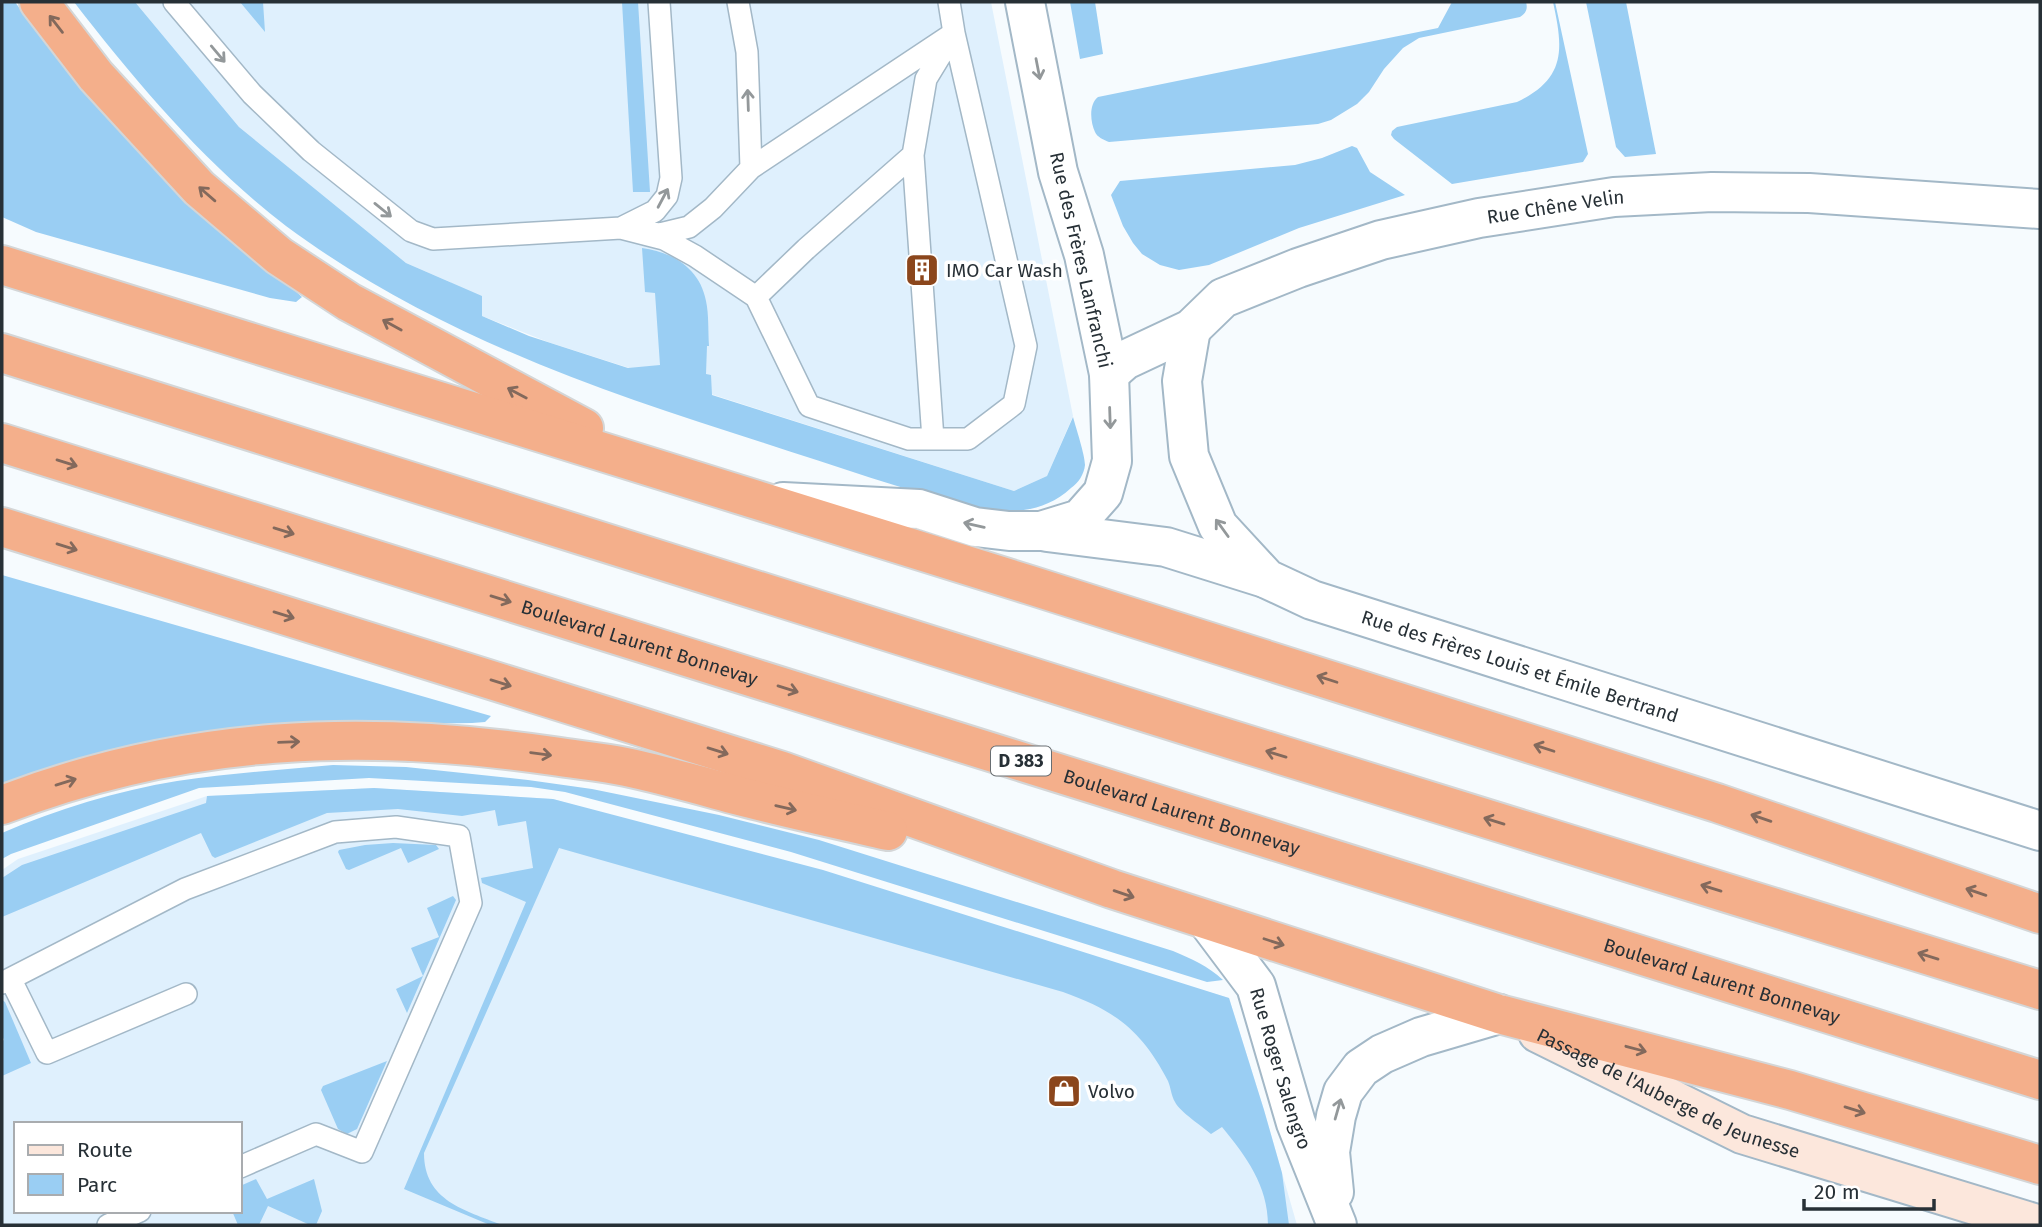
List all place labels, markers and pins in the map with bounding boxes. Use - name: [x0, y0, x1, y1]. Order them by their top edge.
- building icon: IMO Car Wash: [903, 251, 941, 289]
- place label: IMO Car Wash: [946, 259, 1063, 282]
- shop icon: Volvo: [1045, 1072, 1083, 1110]
- place label: Volvo: [1088, 1080, 1135, 1103]

